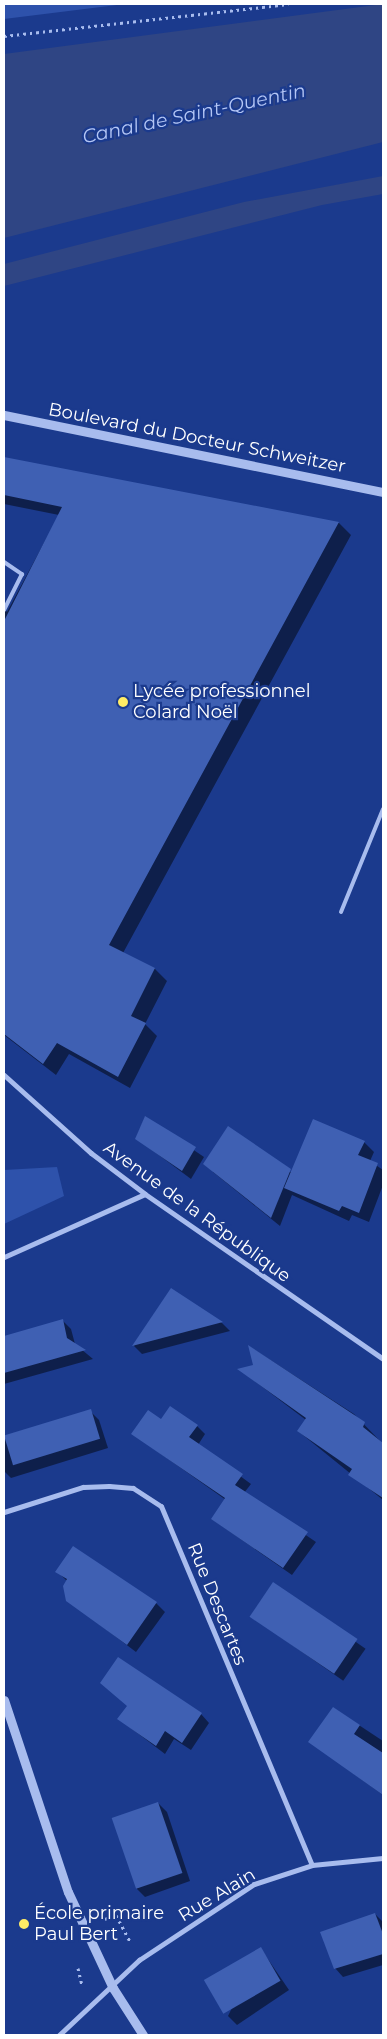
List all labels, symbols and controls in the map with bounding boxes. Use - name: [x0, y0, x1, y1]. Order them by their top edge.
- water label: Canal de Saint-Quentin: [80, 79, 308, 149]
- street label: Boulevard du Docteur Schweitzer: [47, 399, 347, 477]
- place label: Lycée professionnel Colard Noël: [133, 681, 311, 724]
- marker: Lycée professionnel Colard Noël: [117, 696, 129, 708]
- street label: Avenue de la République: [99, 1137, 295, 1287]
- street label: Rue Descartes: [183, 1540, 251, 1668]
- street label: Rue Alain: [175, 1864, 259, 1926]
- place label: École primaire Paul Bert: [34, 1903, 164, 1946]
- marker: École primaire Paul Bert: [18, 1918, 30, 1930]

